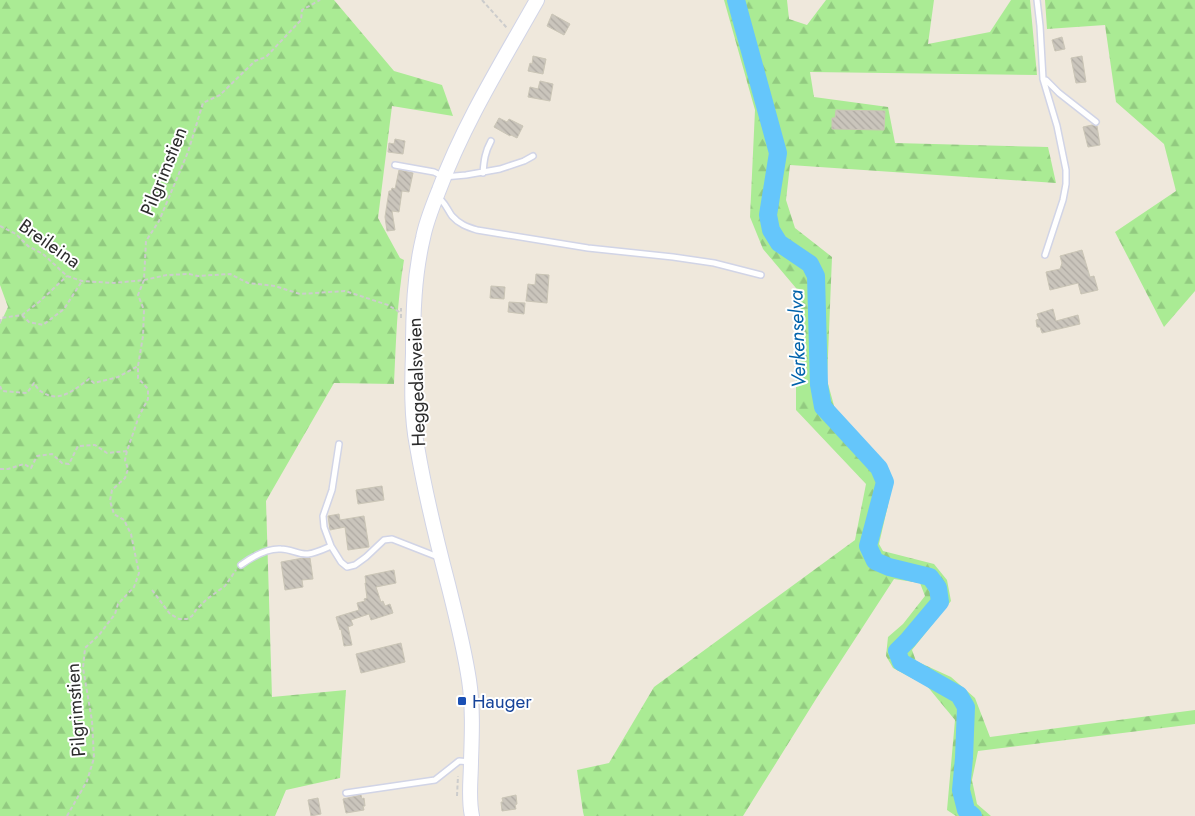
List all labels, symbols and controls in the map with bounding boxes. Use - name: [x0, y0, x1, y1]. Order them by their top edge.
- street label: Pilgrimstien: [133, 123, 194, 220]
- street label: Breileina: [13, 212, 86, 274]
- water label: Verkenselva: [781, 289, 814, 389]
- street label: Heggedalsveien: [401, 317, 432, 447]
- street label: Pilgrimstien: [59, 662, 92, 758]
- place label: Hauger: [472, 688, 532, 715]
- marker: Hauger: [456, 695, 468, 707]

